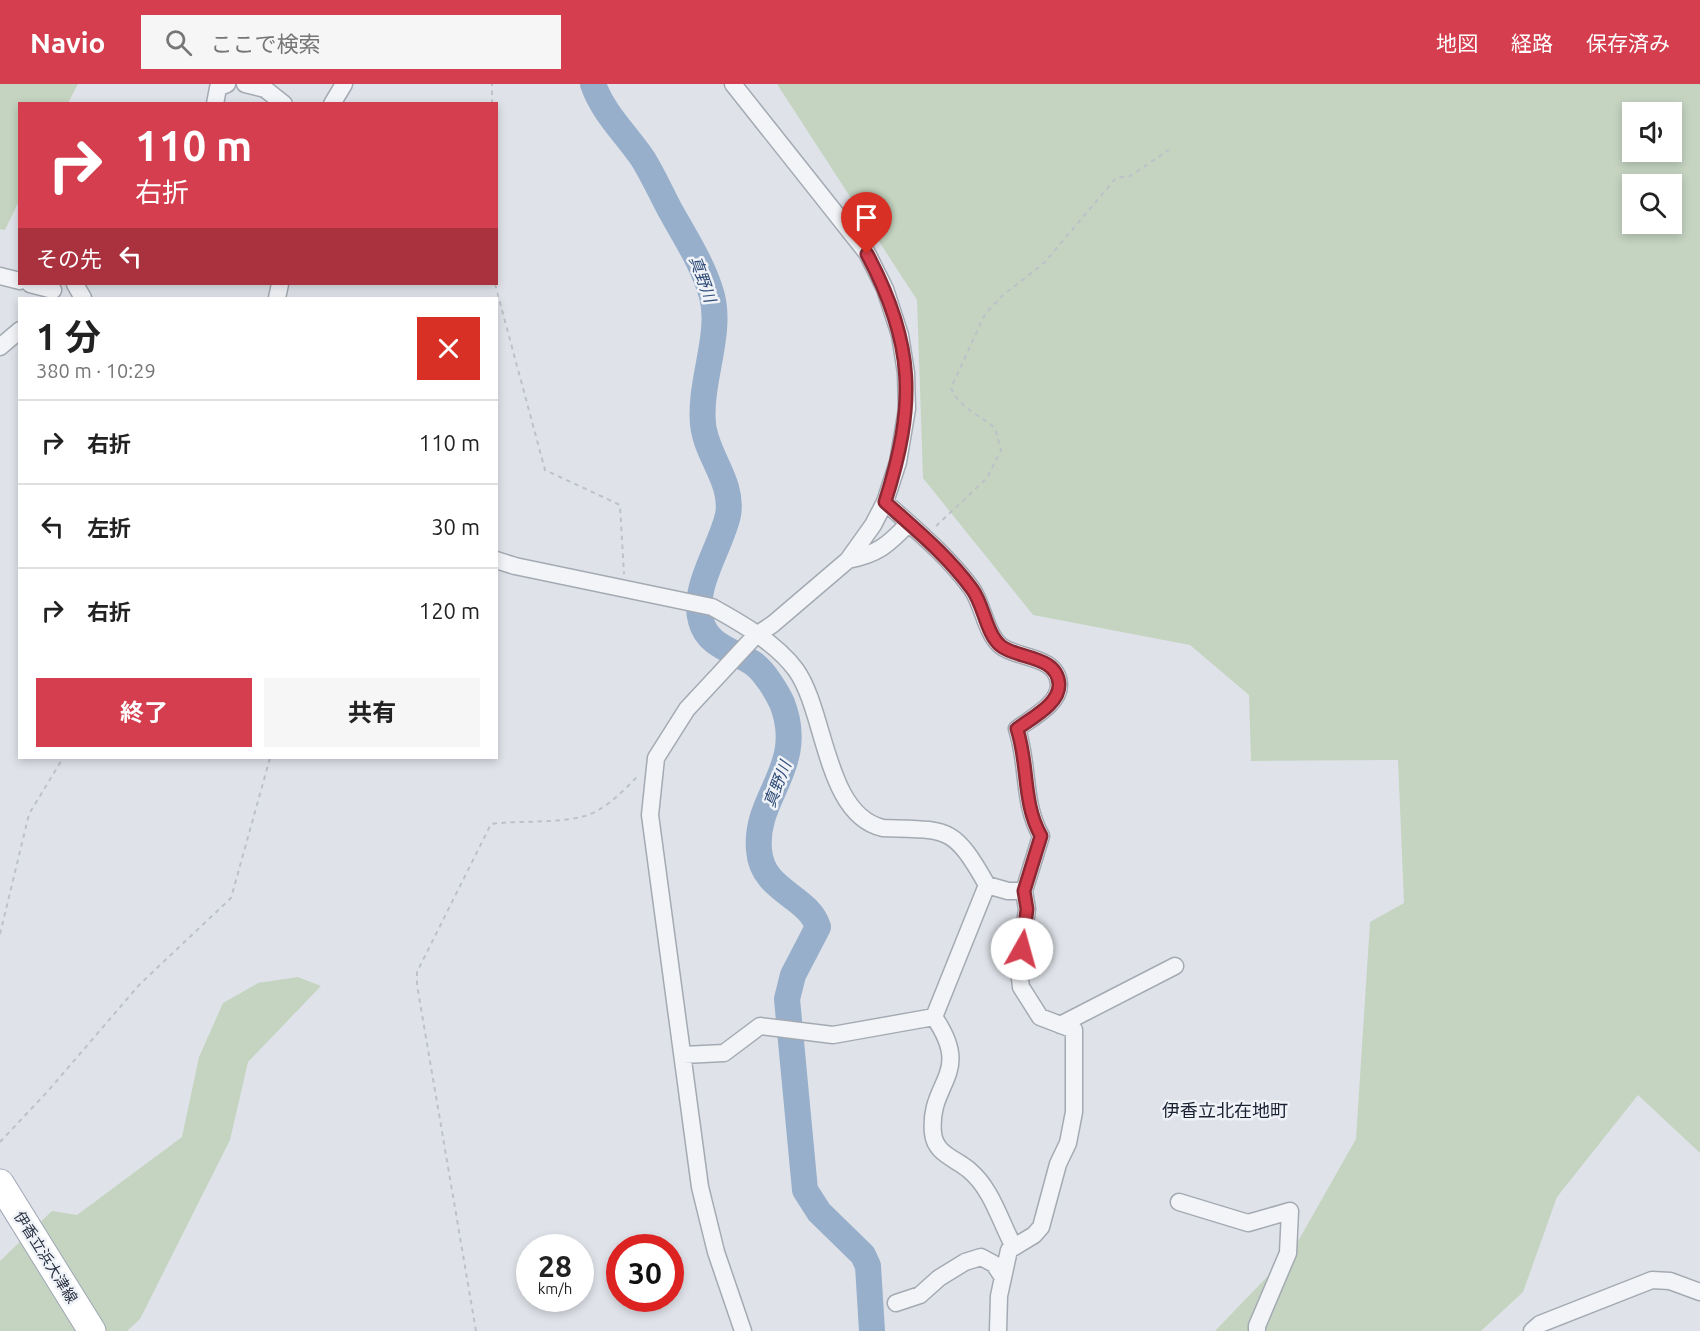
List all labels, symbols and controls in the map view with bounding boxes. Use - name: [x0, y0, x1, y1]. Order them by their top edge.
- search box: [141, 15, 561, 69]
- icon: search: [162, 26, 195, 59]
- text: Navio: [30, 27, 105, 58]
- text: ここで検索: [210, 31, 320, 56]
- text: 地図: [1436, 31, 1478, 55]
- text: 経路: [1511, 31, 1553, 55]
- text: 保存済み: [1586, 31, 1670, 55]
- map controls: [1622, 102, 1682, 234]
- button: sound: [1622, 102, 1682, 162]
- text: 110 m: [135, 122, 252, 169]
- icon: right: [36, 126, 114, 204]
- button: search: [1622, 174, 1682, 234]
- text: 右折: [135, 177, 189, 207]
- pin: [841, 192, 892, 254]
- icon: arrive: [850, 201, 883, 234]
- icon: left: [114, 240, 147, 273]
- text: その先: [36, 246, 102, 271]
- water label: 真野川: [686, 253, 720, 307]
- text: 1 分: [36, 316, 101, 357]
- button: close: [417, 317, 480, 380]
- text: 380 m · 10:29: [36, 359, 156, 382]
- icon: right: [36, 426, 69, 459]
- text: 110 m: [419, 430, 480, 455]
- text: 右折: [87, 431, 131, 456]
- icon: left: [36, 510, 69, 543]
- text: 30 m: [431, 514, 480, 539]
- text: 左折: [87, 515, 131, 540]
- icon: right: [36, 594, 69, 627]
- text: 120 m: [419, 598, 480, 623]
- text: 右折: [87, 599, 131, 624]
- button: 終了: [36, 678, 252, 747]
- button: 共有: [264, 678, 480, 747]
- water label: 真野川: [760, 757, 795, 810]
- position arrow: [990, 917, 1054, 981]
- district label: 伊香立北在地町: [1162, 1100, 1288, 1120]
- street label: 伊香立浜大津線: [11, 1208, 81, 1306]
- speed limit sign: 30: [606, 1234, 684, 1312]
- text: 28: [538, 1249, 572, 1283]
- text: km/h: [538, 1280, 572, 1297]

